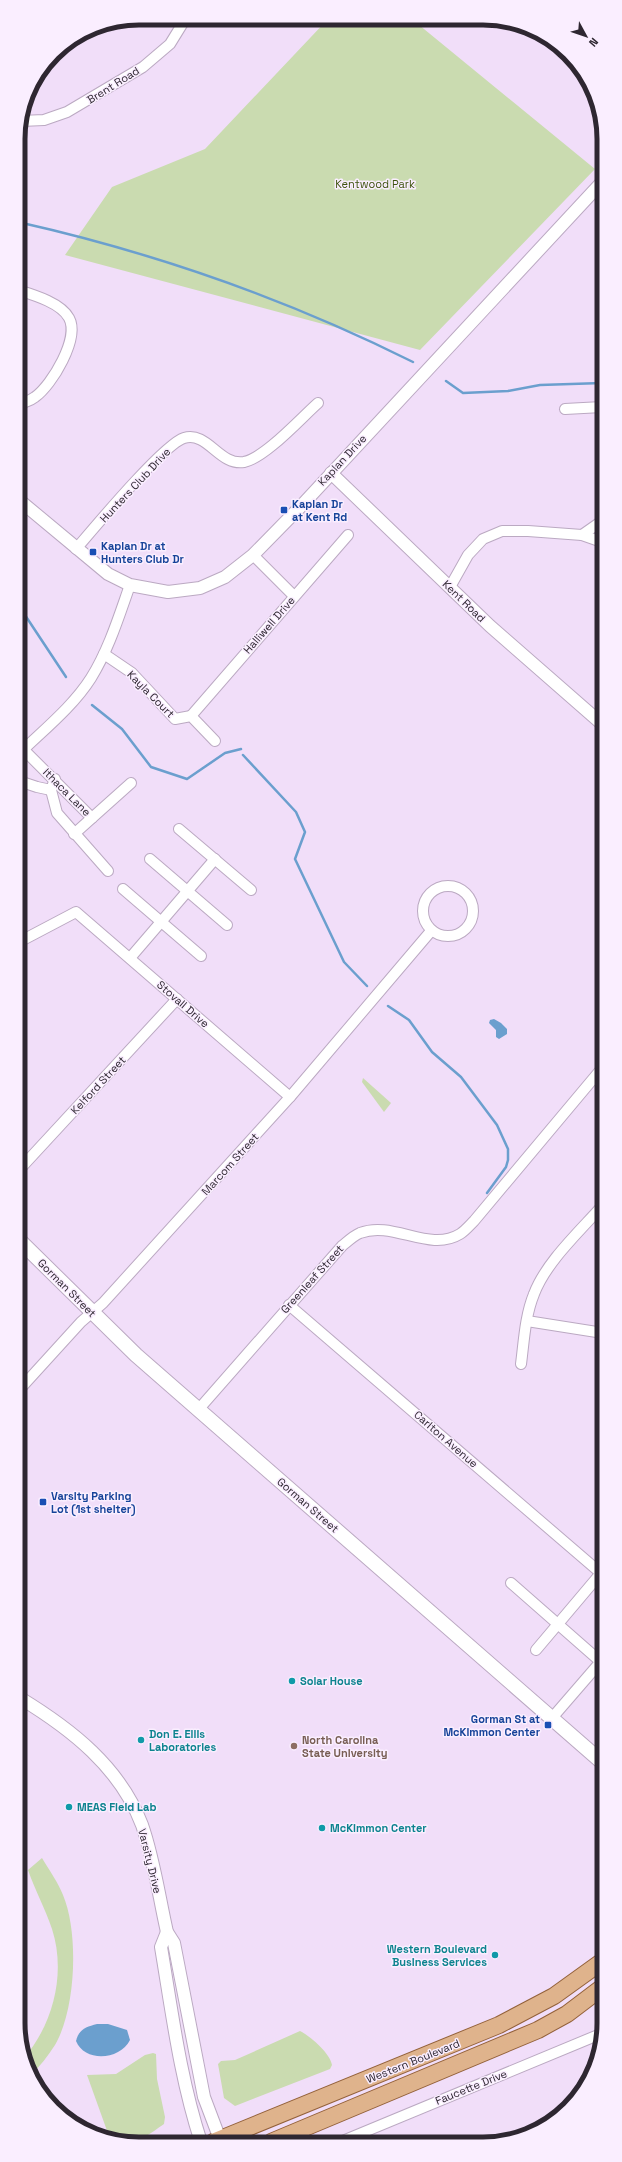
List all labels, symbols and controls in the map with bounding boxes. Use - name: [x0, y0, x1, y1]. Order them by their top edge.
- north arrow: [566, 16, 606, 56]
- text: N: [586, 35, 601, 50]
- street label: Brent Road: [84, 63, 142, 107]
- park label: Kentwood Park: [335, 177, 415, 191]
- street label: Kaplan Drive: [315, 431, 369, 489]
- street label: Hunters Club Drive: [97, 445, 173, 525]
- place label: Kaplan Dr at Kent Rd: [292, 497, 347, 524]
- marker: Kaplan Dr at Kent Rd: [279, 505, 289, 515]
- place label: Kaplan Dr at Hunters Club Dr: [101, 539, 184, 566]
- marker: Kaplan Dr at Hunters Club Dr: [88, 547, 98, 557]
- street label: Kent Road: [440, 577, 488, 625]
- street label: Halliwell Drive: [240, 593, 298, 657]
- street label: Kayla Court: [124, 667, 178, 721]
- street label: Ithaca Lane: [40, 765, 94, 819]
- street label: Stovall Drive: [154, 977, 212, 1031]
- street label: Kelford Street: [67, 1053, 129, 1117]
- street label: Marcom Street: [198, 1130, 262, 1198]
- street label: Greenleaf Street: [278, 1242, 346, 1316]
- street label: Gorman Street: [35, 1256, 99, 1320]
- street label: Carlton Avenue: [411, 1407, 481, 1471]
- street label: Gorman Street: [274, 1474, 342, 1536]
- place label: Varsity Parking Lot (1st shelter): [51, 1489, 135, 1517]
- marker: Varsity Parking Lot (1st shelter): [38, 1497, 48, 1507]
- place label: Solar House: [300, 1674, 363, 1688]
- marker: Solar House: [287, 1676, 297, 1686]
- place label: Gorman St at McKimmon Center: [443, 1712, 541, 1739]
- marker: Gorman St at McKimmon Center: [543, 1720, 553, 1730]
- place label: Don E. Ellis Laboratories: [149, 1727, 216, 1754]
- place label: North Carolina State University: [302, 1733, 388, 1760]
- marker: Don E. Ellis Laboratories: [136, 1735, 146, 1745]
- marker: North Carolina State University: [289, 1741, 299, 1751]
- place label: MEAS Field Lab: [77, 1800, 156, 1814]
- marker: MEAS Field Lab: [64, 1802, 74, 1812]
- place label: McKimmon Center: [330, 1821, 427, 1835]
- marker: McKimmon Center: [317, 1823, 327, 1833]
- street label: Varsity Drive: [135, 1827, 165, 1895]
- place label: Western Boulevard Business Services: [387, 1942, 487, 1969]
- marker: Western Boulevard Business Services: [490, 1950, 500, 1960]
- street label: Western Boulevard: [364, 2036, 462, 2086]
- street label: Faucette Drive: [433, 2066, 509, 2108]

